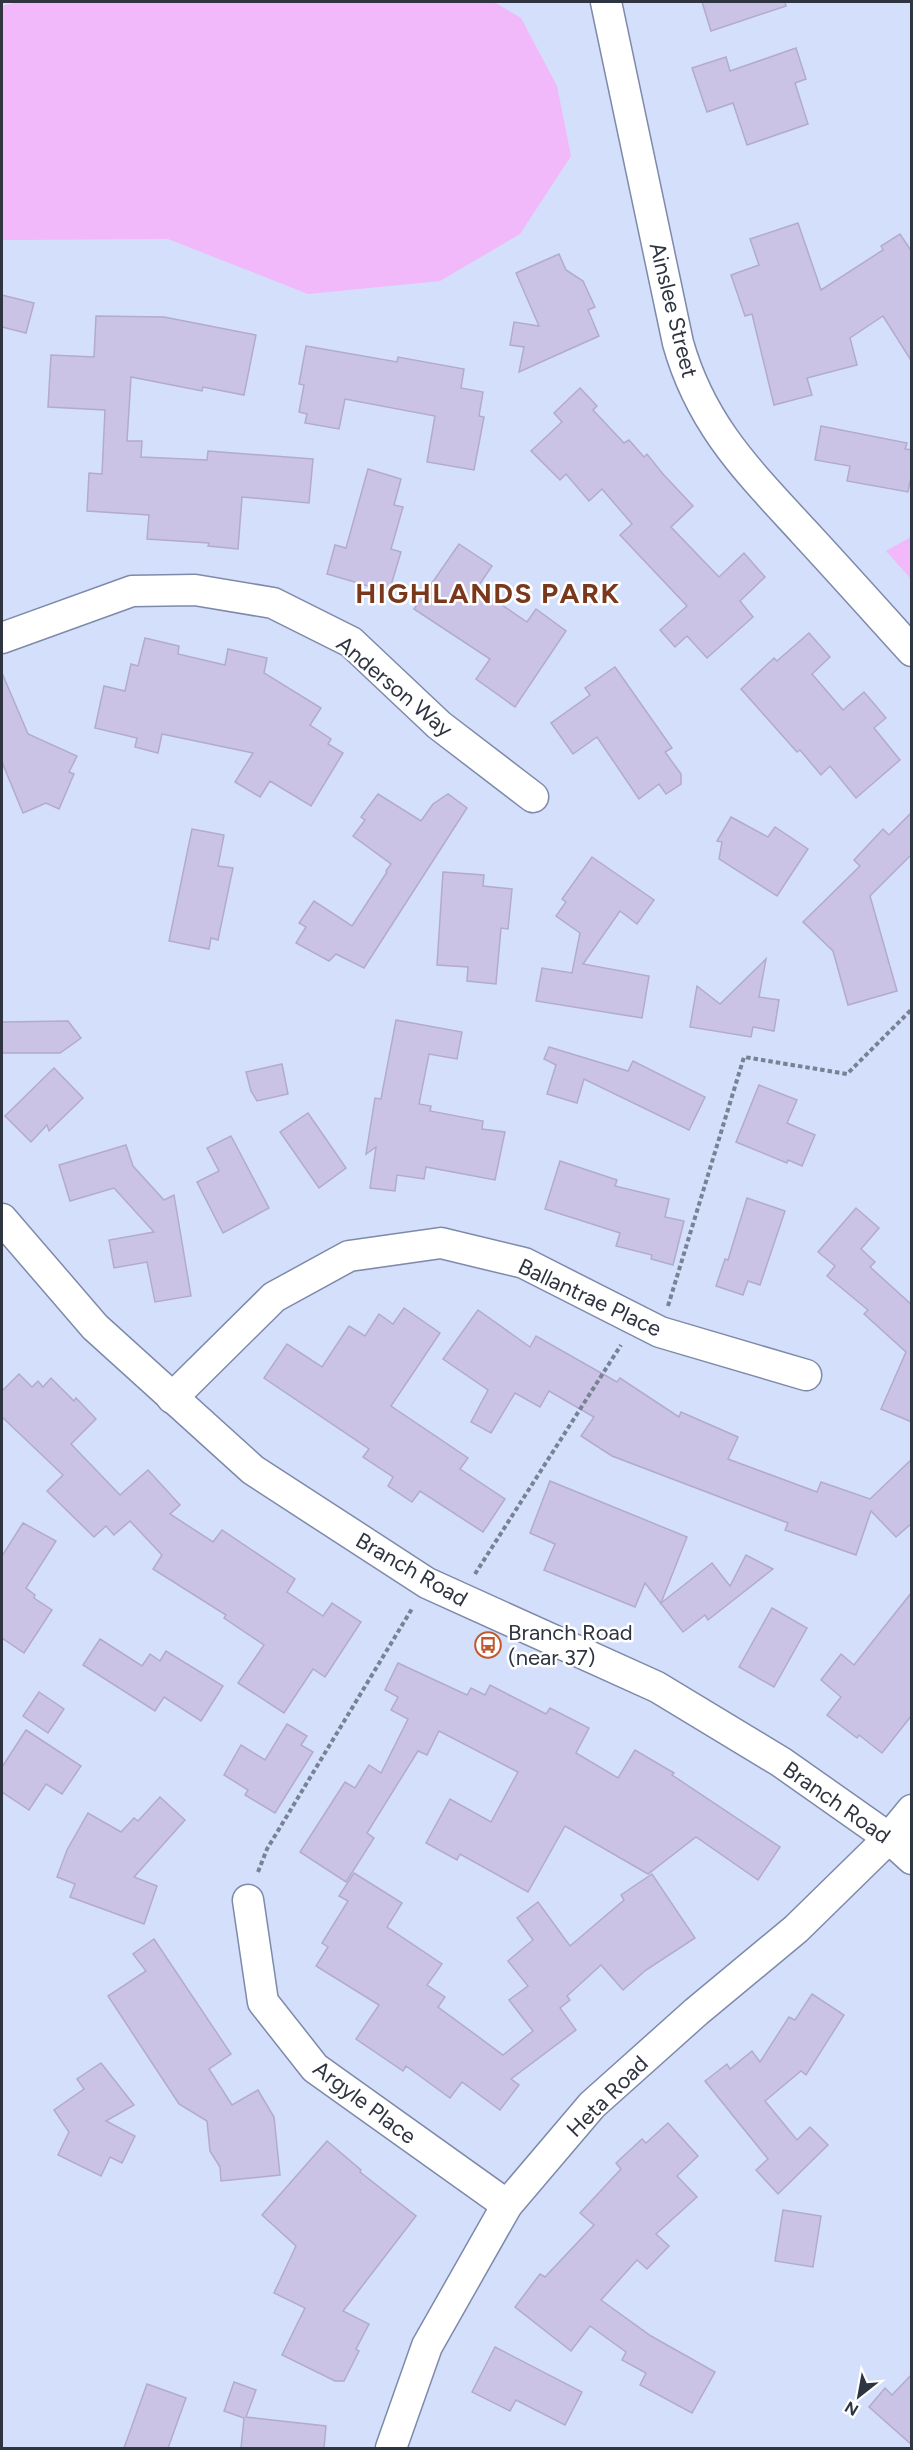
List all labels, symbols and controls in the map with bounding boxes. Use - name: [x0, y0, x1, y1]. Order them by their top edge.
- street label: Ainslee Street: [644, 240, 703, 381]
- district label: HIGHLANDS PARK: [355, 576, 621, 610]
- street label: Anderson Way: [331, 630, 458, 743]
- street label: Ballantrae Place: [514, 1252, 666, 1342]
- street label: Branch Road: [351, 1527, 472, 1612]
- place label: Branch Road (near 37): [508, 1619, 633, 1671]
- bus stop icon: Branch Road (near 37): [473, 1630, 503, 1660]
- street label: Branch Road: [778, 1756, 896, 1849]
- street label: Heta Road: [561, 2050, 654, 2143]
- street label: Argyle Place: [308, 2055, 421, 2150]
- north arrow: [829, 2366, 889, 2426]
- text: N: [841, 2397, 862, 2420]

